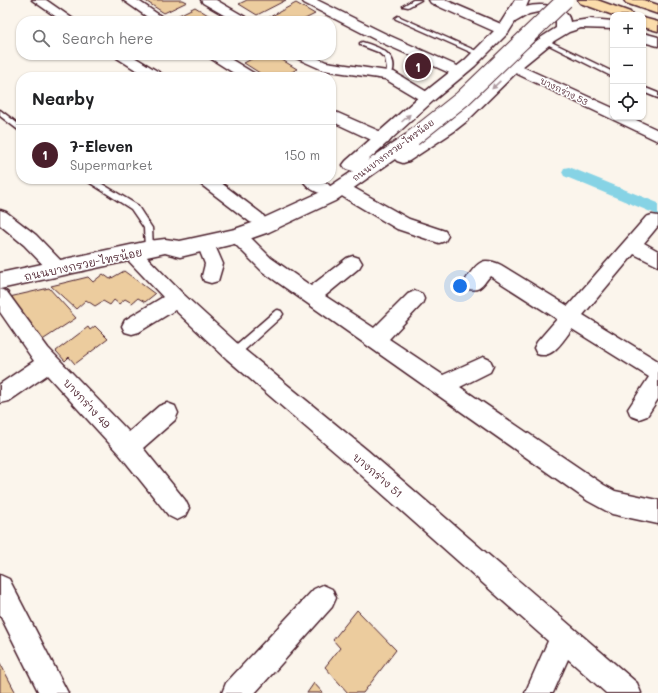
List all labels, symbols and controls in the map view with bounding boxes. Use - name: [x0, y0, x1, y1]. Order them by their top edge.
- map controls: [610, 12, 646, 120]
- button: +: [610, 12, 646, 48]
- search box: [16, 16, 336, 60]
- icon: search: [30, 27, 52, 49]
- text: Search here: [62, 28, 153, 48]
- button: −: [610, 48, 646, 84]
- pin: 1: [405, 51, 431, 81]
- street label: บางกร่าง 53: [538, 75, 590, 107]
- one-way arrow: [490, 80, 501, 89]
- button: locate: [610, 84, 646, 120]
- text: Nearby: [32, 87, 94, 109]
- one-way arrow: [400, 113, 411, 122]
- street label: ถนนบางกรวย-ไทรน้อย: [350, 117, 436, 183]
- text: 7-Eleven: [70, 136, 133, 156]
- text: 1: [42, 146, 48, 163]
- text: 150 m: [284, 146, 320, 163]
- text: Supermarket: [70, 156, 153, 173]
- street label: ถนนบางกรวย-ไทรน้อย: [23, 244, 143, 284]
- your location: [450, 276, 470, 296]
- street label: บางกร่าง 49: [60, 375, 114, 432]
- street label: บางกร่าง 51: [350, 449, 406, 501]

